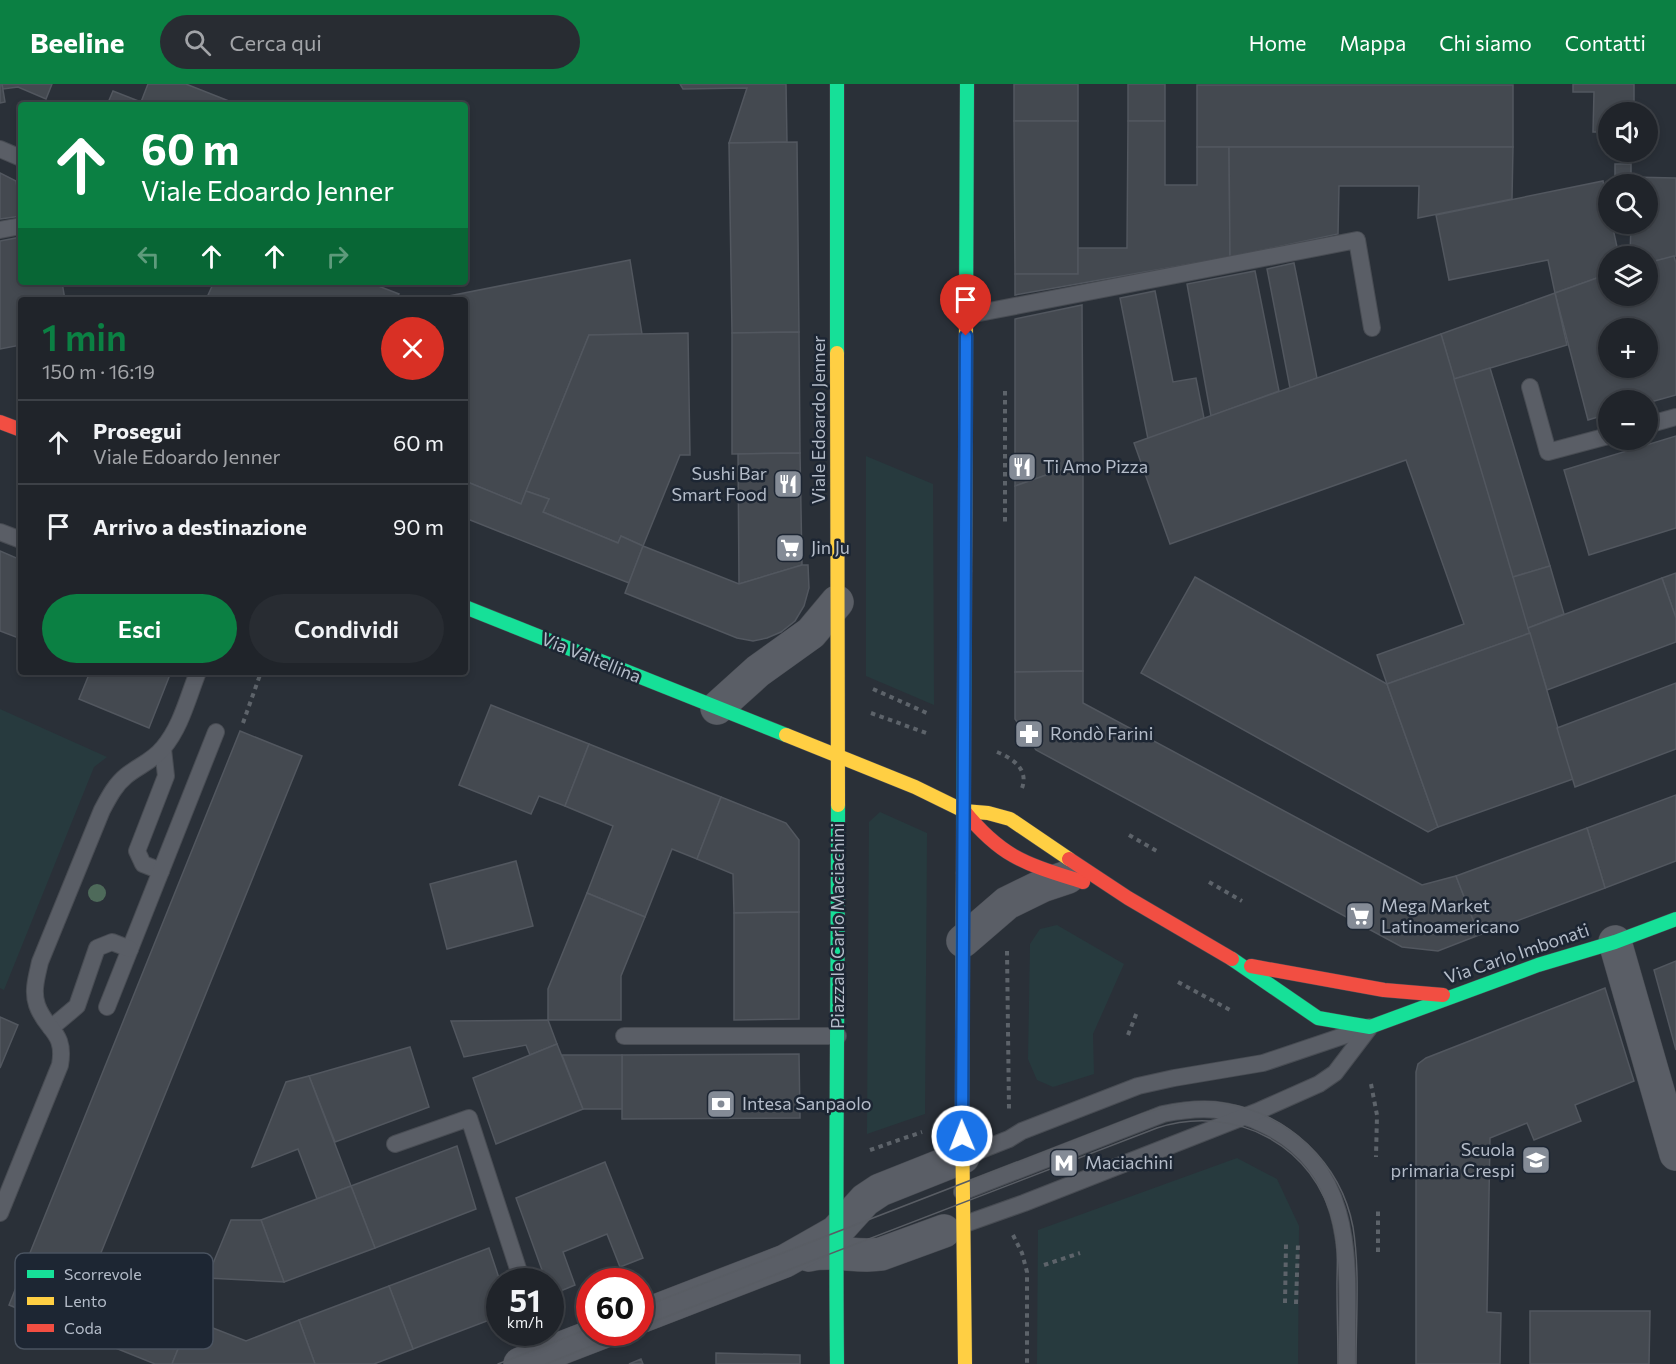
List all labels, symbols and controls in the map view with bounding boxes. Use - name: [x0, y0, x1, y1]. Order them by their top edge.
- search box: [160, 15, 580, 69]
- text: Beeline: [30, 25, 124, 59]
- icon: search: [181, 26, 214, 59]
- text: Cerca qui: [229, 29, 322, 56]
- text: Home: [1249, 30, 1306, 55]
- text: Mappa: [1339, 30, 1406, 55]
- text: Chi siamo: [1439, 30, 1532, 55]
- text: Contatti: [1565, 30, 1646, 55]
- map controls: [1598, 102, 1658, 450]
- button: sound: [1598, 102, 1658, 162]
- text: 60 m: [141, 122, 240, 174]
- icon: ahead: [42, 126, 120, 204]
- text: Viale Edoardo Jenner: [141, 174, 394, 207]
- button: search: [1598, 174, 1658, 234]
- icon: left: [132, 240, 165, 273]
- icon: ahead: [195, 240, 228, 273]
- icon: ahead: [258, 240, 291, 273]
- icon: right: [321, 240, 354, 273]
- button: layers: [1598, 246, 1658, 306]
- pin: [940, 274, 991, 336]
- icon: arrive: [949, 283, 982, 316]
- text: 1 min: [42, 314, 127, 358]
- button: close: [381, 317, 444, 380]
- button: +: [1598, 318, 1658, 378]
- street label: Viale Edoardo Jenner: [807, 336, 829, 504]
- text: 150 m · 16:19: [42, 359, 155, 383]
- button: −: [1598, 390, 1658, 450]
- text: Prosegui: [93, 417, 182, 444]
- icon: ahead: [42, 426, 75, 459]
- text: 60 m: [393, 429, 444, 456]
- text: Viale Edoardo Jenner: [93, 444, 280, 468]
- restaurant icon: Ti Amo Pizza: [1006, 451, 1038, 483]
- place label: Ti Amo Pizza: [1043, 455, 1148, 477]
- place label: Sushi Bar Smart Food: [671, 462, 767, 505]
- restaurant icon: Sushi Bar Smart Food: [772, 468, 804, 500]
- icon: arrive: [42, 510, 75, 543]
- text: Arrivo a destinazione: [93, 513, 307, 540]
- text: 90 m: [393, 513, 444, 540]
- supermarket icon: Jin Ju: [774, 532, 806, 564]
- place label: Jin Ju: [811, 536, 850, 558]
- button: Esci: [42, 594, 237, 663]
- button: Condividi: [249, 594, 444, 663]
- street label: Via Valtellina: [538, 627, 644, 687]
- pharmacy icon: Rondò Farini: [1013, 718, 1045, 750]
- place label: Rondò Farini: [1050, 722, 1153, 744]
- street label: Piazzale Carlo Maciachini: [826, 823, 848, 1029]
- place label: Mega Market Latinoamericano: [1381, 894, 1520, 937]
- supermarket icon: Mega Market Latinoamericano: [1344, 900, 1376, 932]
- street label: Via Carlo Imbonati: [1441, 918, 1592, 988]
- bank icon: Intesa Sanpaolo: [705, 1088, 737, 1120]
- place label: Intesa Sanpaolo: [742, 1092, 872, 1114]
- position arrow: [930, 1104, 994, 1168]
- place label: Scuola primaria Crespi: [1391, 1138, 1515, 1181]
- school or university icon: Scuola primaria Crespi: [1520, 1144, 1552, 1176]
- metro station icon: Maciachini: [1048, 1147, 1080, 1179]
- place label: Maciachini: [1085, 1151, 1173, 1173]
- legend: [15, 1253, 213, 1349]
- text: Scorrevole: [64, 1264, 142, 1283]
- speed limit sign: 60: [576, 1268, 654, 1346]
- text: 51: [509, 1281, 541, 1318]
- text: Lento: [64, 1291, 107, 1310]
- text: km/h: [507, 1313, 543, 1331]
- text: Coda: [64, 1318, 102, 1337]

